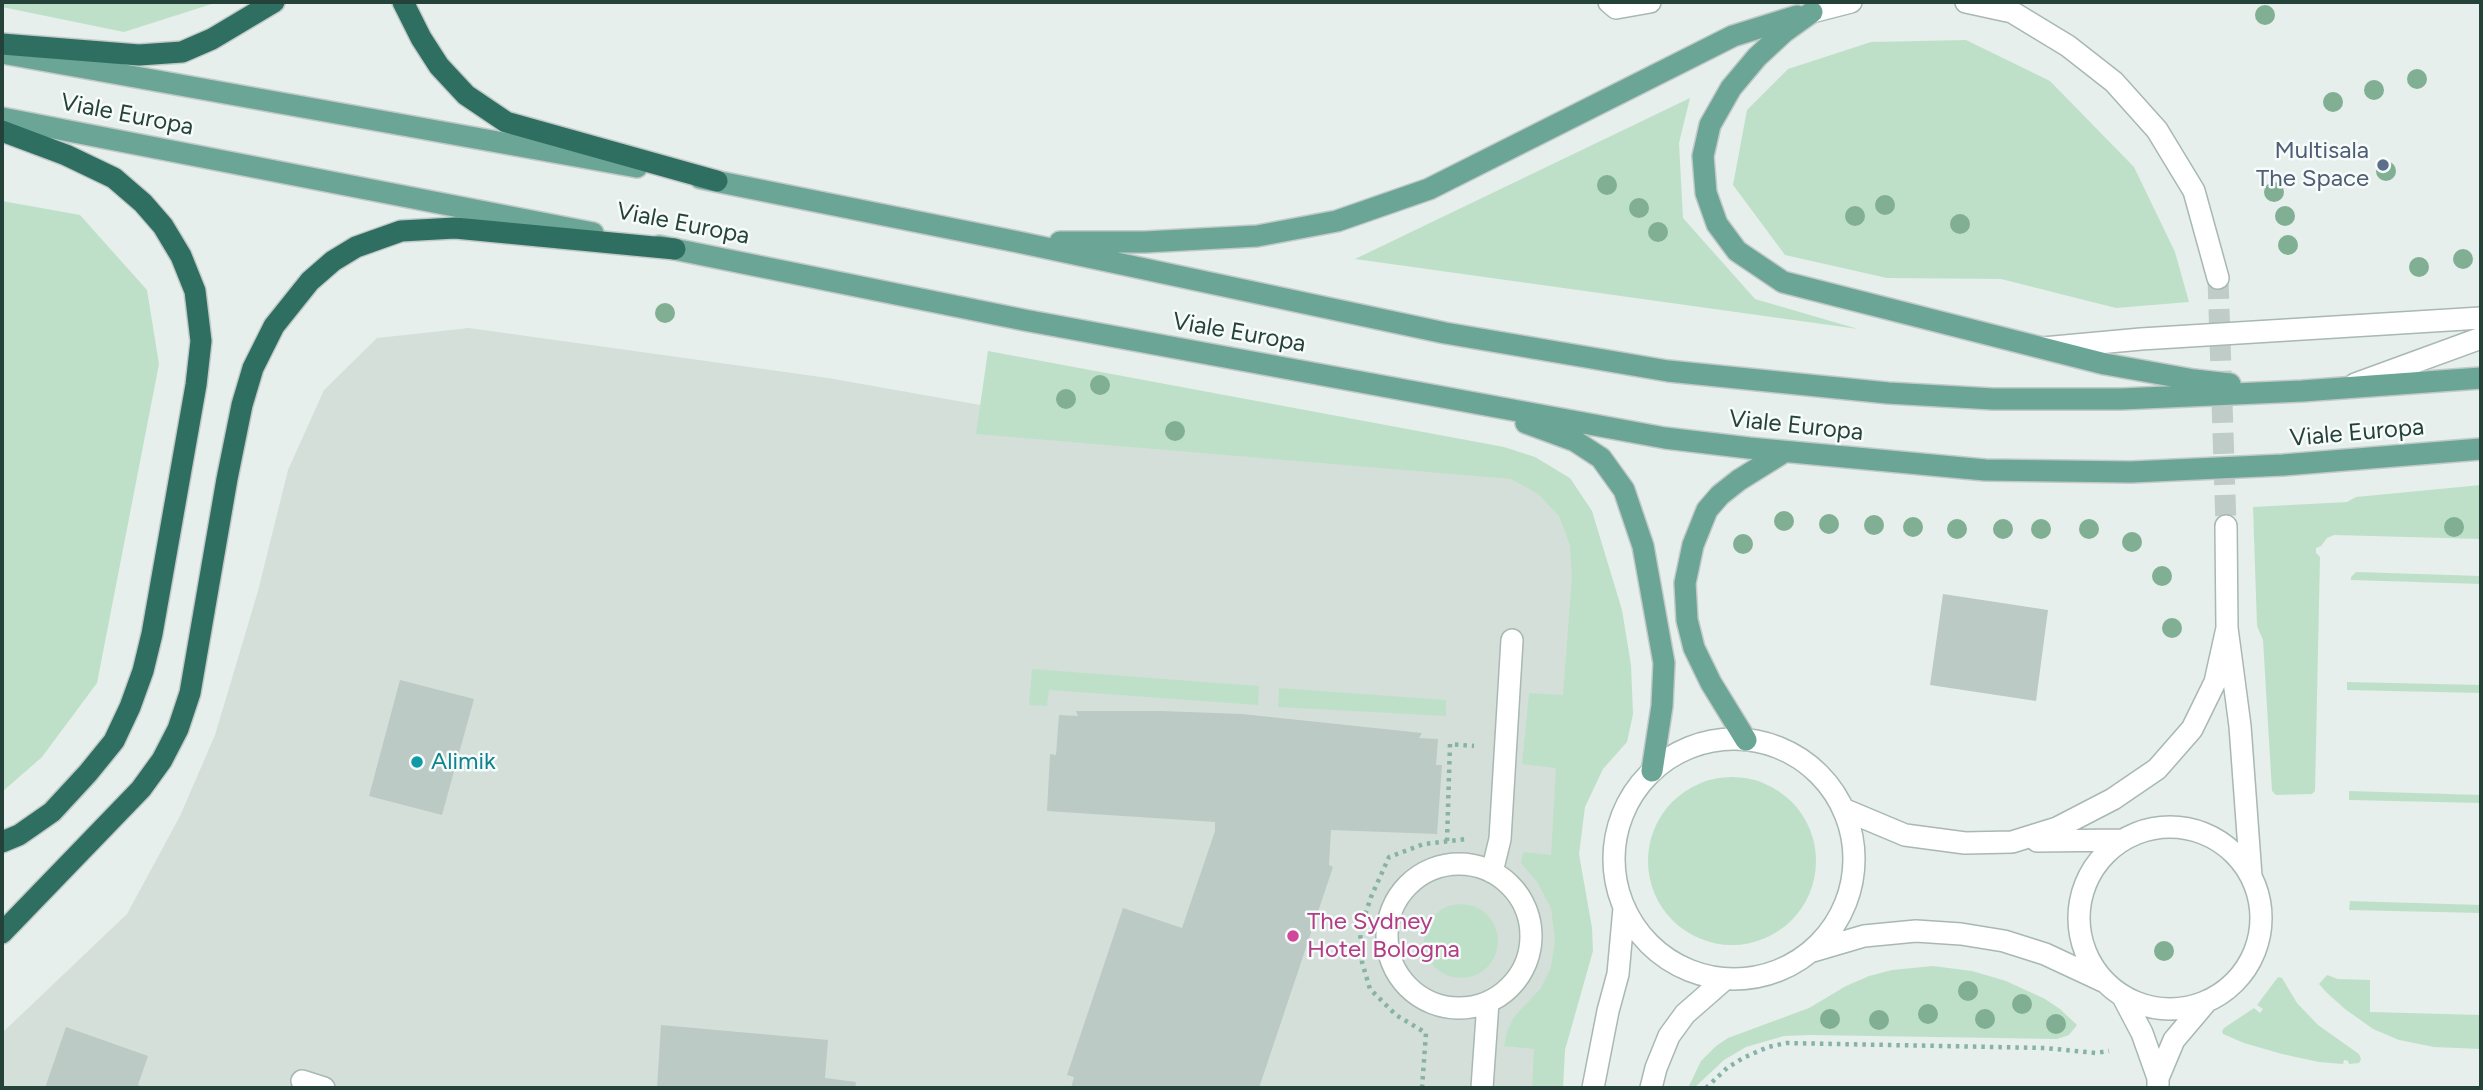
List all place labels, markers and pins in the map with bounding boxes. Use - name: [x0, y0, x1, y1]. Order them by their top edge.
- place label: Multisala The Space: [2256, 137, 2369, 193]
- marker: Multisala The Space: [2375, 157, 2391, 173]
- place label: Alimik: [431, 748, 496, 776]
- marker: Alimik: [409, 754, 425, 770]
- place label: The Sydney Hotel Bologna: [1307, 908, 1460, 964]
- marker: The Sydney Hotel Bologna: [1285, 928, 1301, 944]

